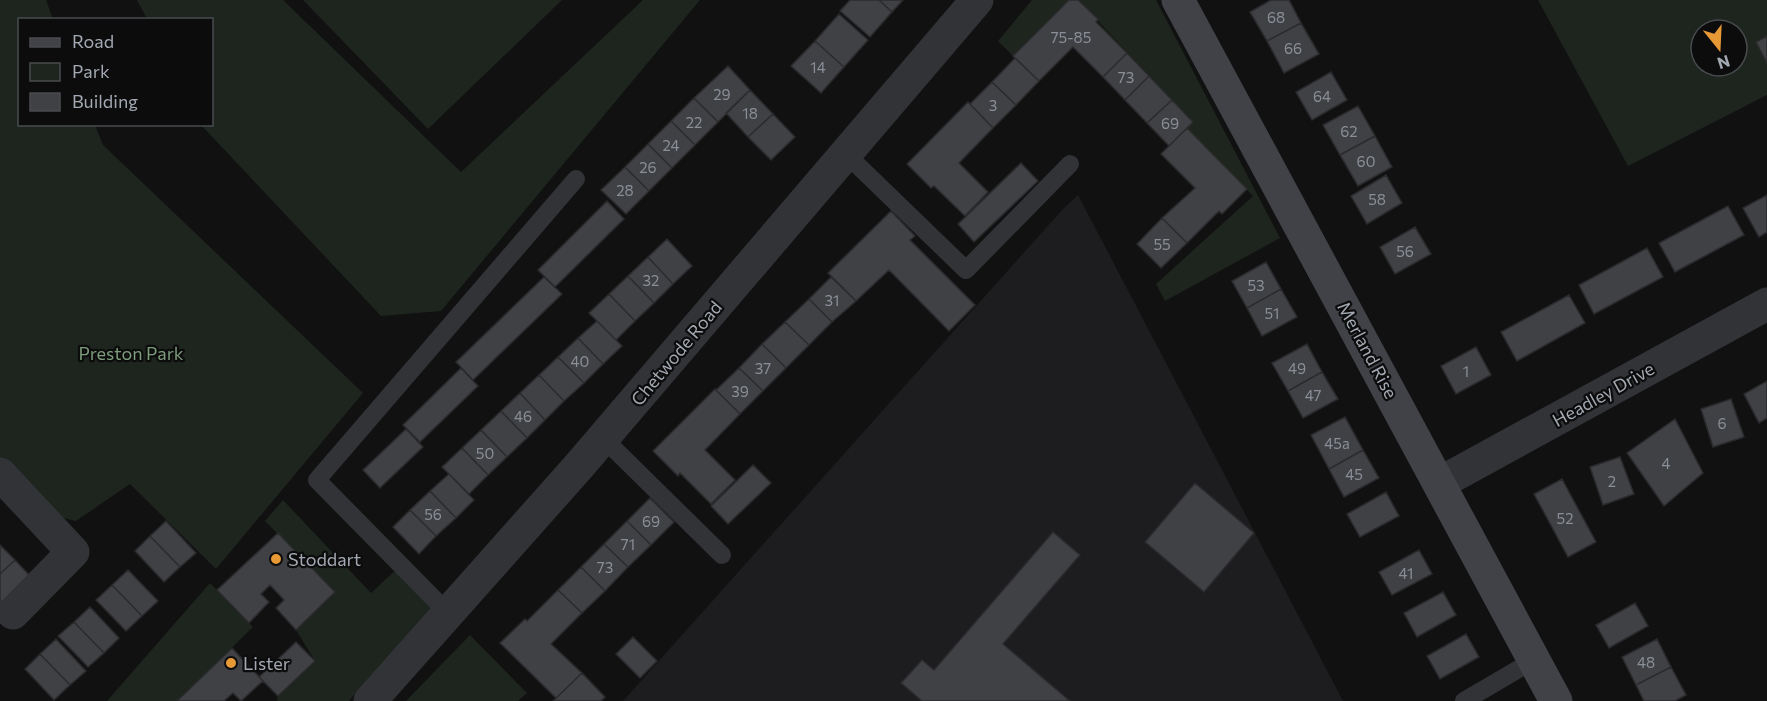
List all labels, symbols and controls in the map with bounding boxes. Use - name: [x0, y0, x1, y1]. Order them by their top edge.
- house number: 68: [1267, 8, 1285, 26]
- legend: [18, 18, 213, 126]
- north arrow: [1689, 18, 1749, 78]
- house number: 75-85: [1051, 28, 1091, 46]
- text: Road: [72, 30, 114, 52]
- house number: 66: [1284, 39, 1302, 57]
- text: N: [1715, 52, 1732, 74]
- house number: 14: [810, 58, 826, 76]
- text: Park: [72, 60, 110, 82]
- house number: 73: [1118, 68, 1134, 86]
- house number: 29: [713, 85, 731, 103]
- house number: 64: [1313, 87, 1331, 105]
- text: Building: [72, 90, 138, 112]
- house number: 3: [989, 96, 997, 114]
- house number: 18: [742, 104, 758, 122]
- house number: 22: [686, 113, 702, 131]
- house number: 69: [1161, 114, 1179, 132]
- house number: 62: [1340, 122, 1358, 140]
- house number: 24: [662, 136, 680, 154]
- house number: 60: [1357, 152, 1375, 170]
- house number: 26: [639, 158, 657, 176]
- house number: 28: [616, 181, 634, 199]
- house number: 58: [1368, 190, 1386, 208]
- house number: 55: [1153, 235, 1171, 253]
- house number: 56: [1396, 242, 1414, 260]
- house number: 32: [643, 271, 659, 289]
- house number: 53: [1247, 276, 1265, 294]
- house number: 31: [825, 291, 839, 309]
- street label: Chetwode Road: [626, 296, 726, 410]
- street label: Merland Rise: [1333, 298, 1403, 402]
- house number: 51: [1264, 304, 1280, 322]
- park label: Preston Park: [78, 342, 184, 364]
- house number: 40: [571, 352, 589, 370]
- street label: Headley Drive: [1548, 357, 1658, 431]
- house number: 37: [755, 359, 771, 377]
- house number: 49: [1288, 359, 1306, 377]
- house number: 1: [1463, 362, 1469, 380]
- house number: 39: [731, 382, 749, 400]
- house number: 47: [1305, 386, 1321, 404]
- house number: 46: [514, 407, 532, 425]
- house number: 6: [1717, 414, 1727, 432]
- house number: 45a: [1324, 434, 1350, 452]
- house number: 50: [476, 444, 494, 462]
- house number: 4: [1662, 454, 1671, 472]
- house number: 45: [1345, 465, 1363, 483]
- house number: 2: [1608, 472, 1616, 490]
- house number: 56: [424, 505, 442, 523]
- house number: 52: [1557, 509, 1573, 527]
- house number: 69: [642, 512, 660, 530]
- house number: 71: [621, 535, 635, 553]
- place label: Stoddart: [288, 548, 361, 570]
- marker: Stoddart: [269, 552, 283, 566]
- house number: 73: [597, 558, 613, 576]
- house number: 41: [1399, 564, 1413, 582]
- place label: Lister: [243, 652, 290, 674]
- house number: 48: [1637, 653, 1655, 671]
- marker: Lister: [224, 656, 238, 670]

